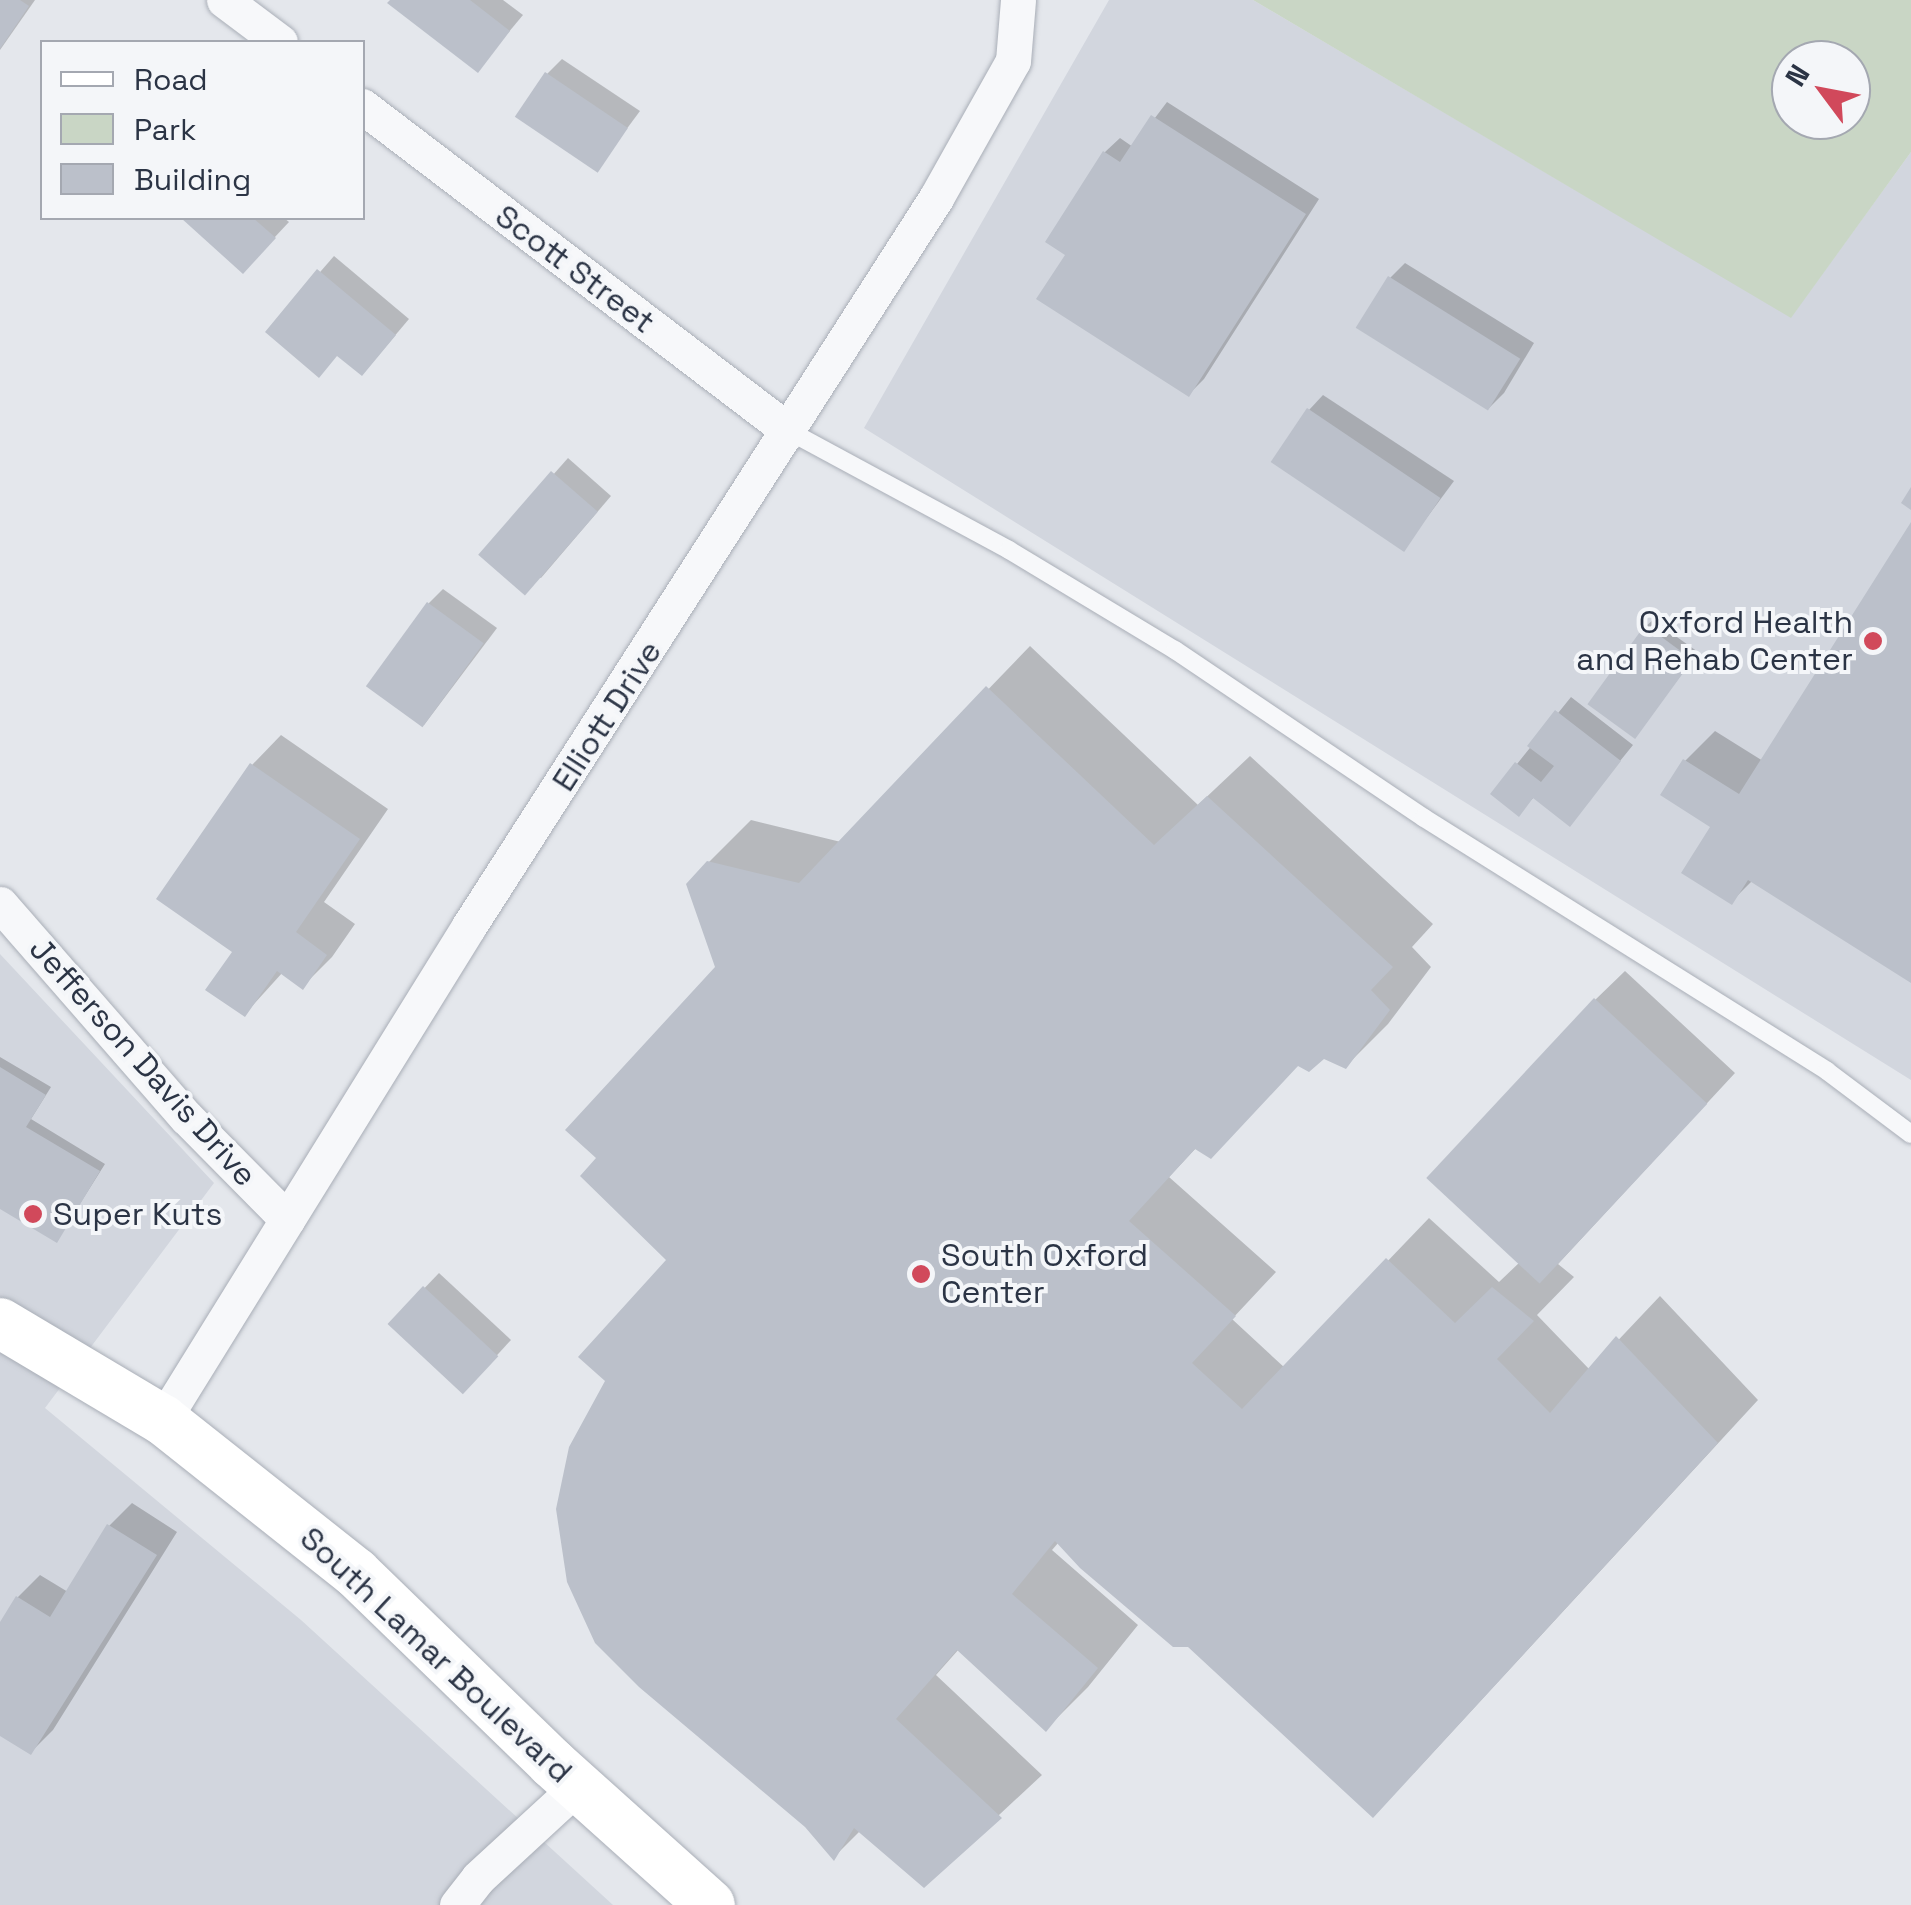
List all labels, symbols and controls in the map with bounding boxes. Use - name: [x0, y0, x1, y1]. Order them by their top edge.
- legend: [40, 40, 365, 220]
- north arrow: [1771, 40, 1871, 140]
- text: N: [1777, 58, 1817, 93]
- text: Road: [134, 60, 208, 99]
- text: Park: [134, 110, 196, 149]
- text: Building: [134, 160, 251, 199]
- street label: Scott Street: [488, 197, 662, 341]
- place label: Oxford Health and Rehab Center: [1576, 604, 1853, 679]
- marker: Oxford Health and Rehab Center: [1862, 630, 1884, 652]
- street label: Elliott Drive: [544, 634, 670, 798]
- street label: Jefferson Davis Drive: [21, 930, 265, 1194]
- place label: Super Kuts: [53, 1195, 222, 1233]
- marker: Super Kuts: [22, 1203, 44, 1225]
- place label: South Oxford Center: [941, 1237, 1148, 1312]
- marker: South Oxford Center: [910, 1263, 932, 1285]
- street label: South Lamar Boulevard: [292, 1519, 580, 1791]

